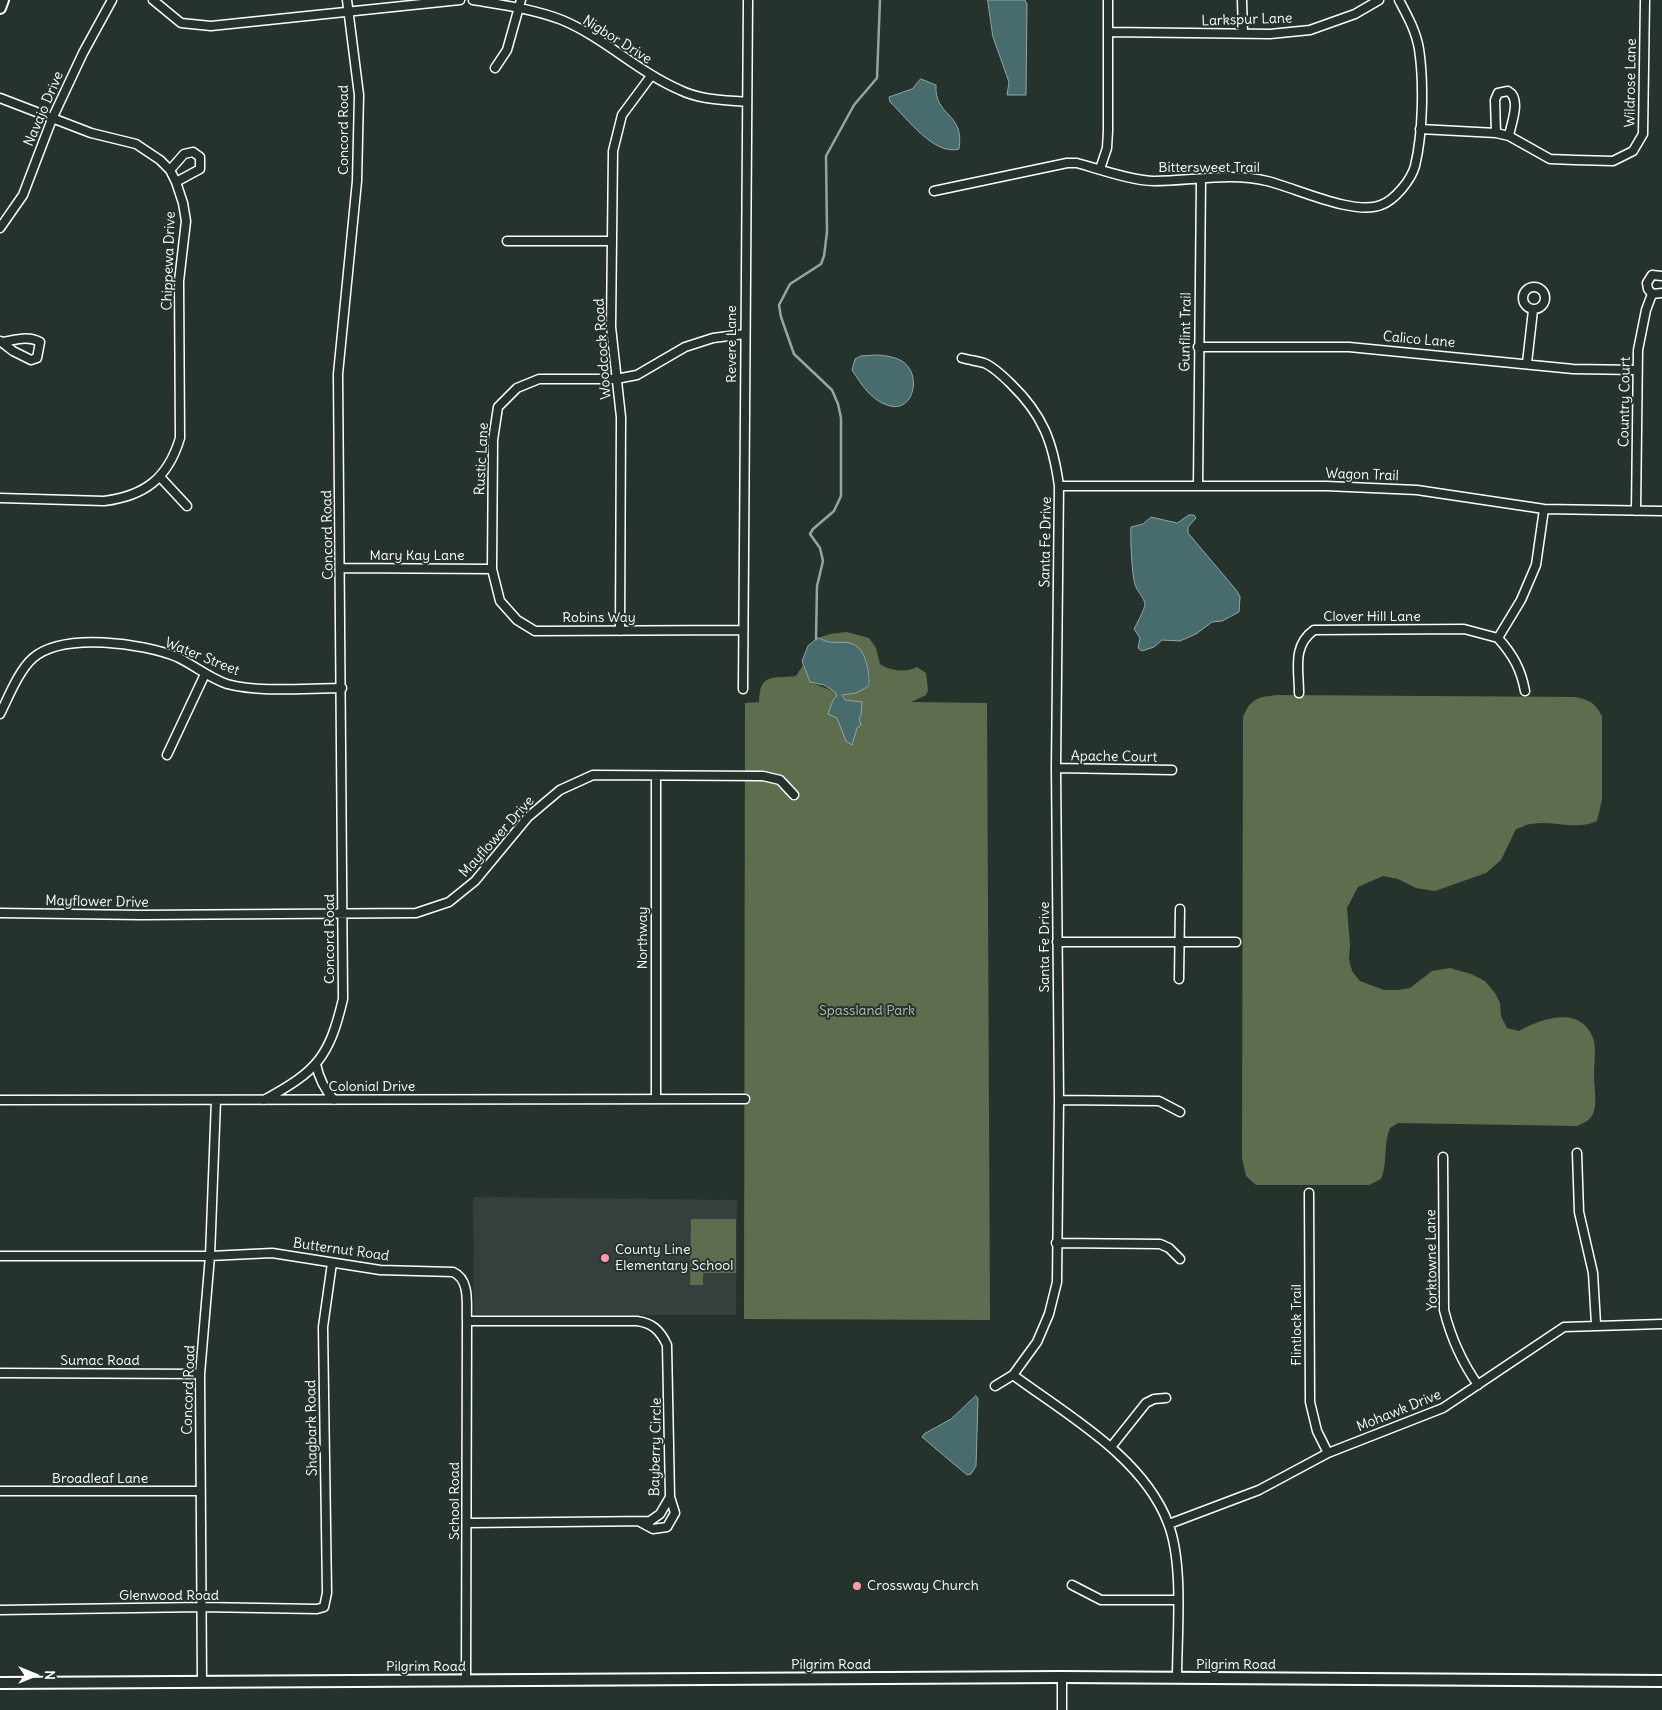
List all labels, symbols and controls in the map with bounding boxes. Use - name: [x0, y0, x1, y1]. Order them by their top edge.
- street label: Larkspur Lane: [1201, 10, 1293, 30]
- street label: Nigbor Drive: [579, 12, 655, 68]
- street label: Wildrose Lane: [1622, 38, 1640, 128]
- street label: Navajo Drive: [21, 69, 67, 149]
- street label: Concord Road: [336, 85, 352, 175]
- street label: Bittersweet Trail: [1158, 160, 1260, 176]
- street label: Chippewa Drive: [159, 211, 179, 311]
- street label: Gunflint Trail: [1177, 292, 1195, 372]
- street label: Woodcock Road: [591, 298, 615, 400]
- street label: Revere Lane: [724, 305, 740, 383]
- street label: Calico Lane: [1382, 328, 1456, 352]
- street label: Country Court: [1616, 357, 1634, 447]
- street label: Rustic Lane: [472, 422, 492, 496]
- street label: Wagon Trail: [1325, 465, 1399, 485]
- street label: Concord Road: [319, 490, 337, 580]
- street label: Santa Fe Drive: [1037, 496, 1055, 588]
- street label: Mary Kay Lane: [369, 548, 465, 564]
- street label: Clover Hill Lane: [1323, 609, 1421, 625]
- street label: Robins Way: [562, 610, 636, 626]
- street label: Water Street: [162, 634, 242, 680]
- street label: Apache Court: [1071, 748, 1157, 766]
- street label: Mayflower Drive: [456, 793, 538, 881]
- street label: Mayflower Drive: [45, 893, 149, 911]
- street label: Concord Road: [322, 894, 338, 984]
- street label: Santa Fe Drive: [1037, 902, 1053, 992]
- street label: Northway: [635, 907, 651, 969]
- park label: Spassland Park: [819, 1003, 915, 1019]
- street label: Colonial Drive: [329, 1079, 415, 1095]
- street label: Yorktowne Lane: [1423, 1209, 1441, 1311]
- street label: Butternut Road: [292, 1235, 390, 1265]
- place label: County Line Elementary School: [615, 1242, 733, 1274]
- marker: County Line Elementary School: [599, 1252, 611, 1264]
- street label: Flintlock Trail: [1289, 1284, 1305, 1366]
- street label: Concord Road: [179, 1345, 199, 1435]
- street label: Sumac Road: [60, 1353, 140, 1369]
- street label: Shagbark Road: [303, 1380, 321, 1476]
- street label: Mohawk Drive: [1354, 1386, 1444, 1436]
- street label: Bayberry Circle: [647, 1397, 665, 1497]
- street label: School Road: [447, 1462, 463, 1540]
- street label: Broadleaf Lane: [52, 1471, 148, 1487]
- place label: Crossway Church: [867, 1578, 979, 1594]
- marker: Crossway Church: [851, 1580, 863, 1592]
- street label: Glenwood Road: [119, 1588, 219, 1604]
- north arrow: [10, 1650, 60, 1700]
- street label: Pilgrim Road: [791, 1657, 871, 1673]
- street label: Pilgrim Road: [1196, 1657, 1276, 1673]
- street label: Pilgrim Road: [386, 1659, 466, 1675]
- text: N: [41, 1670, 59, 1680]

